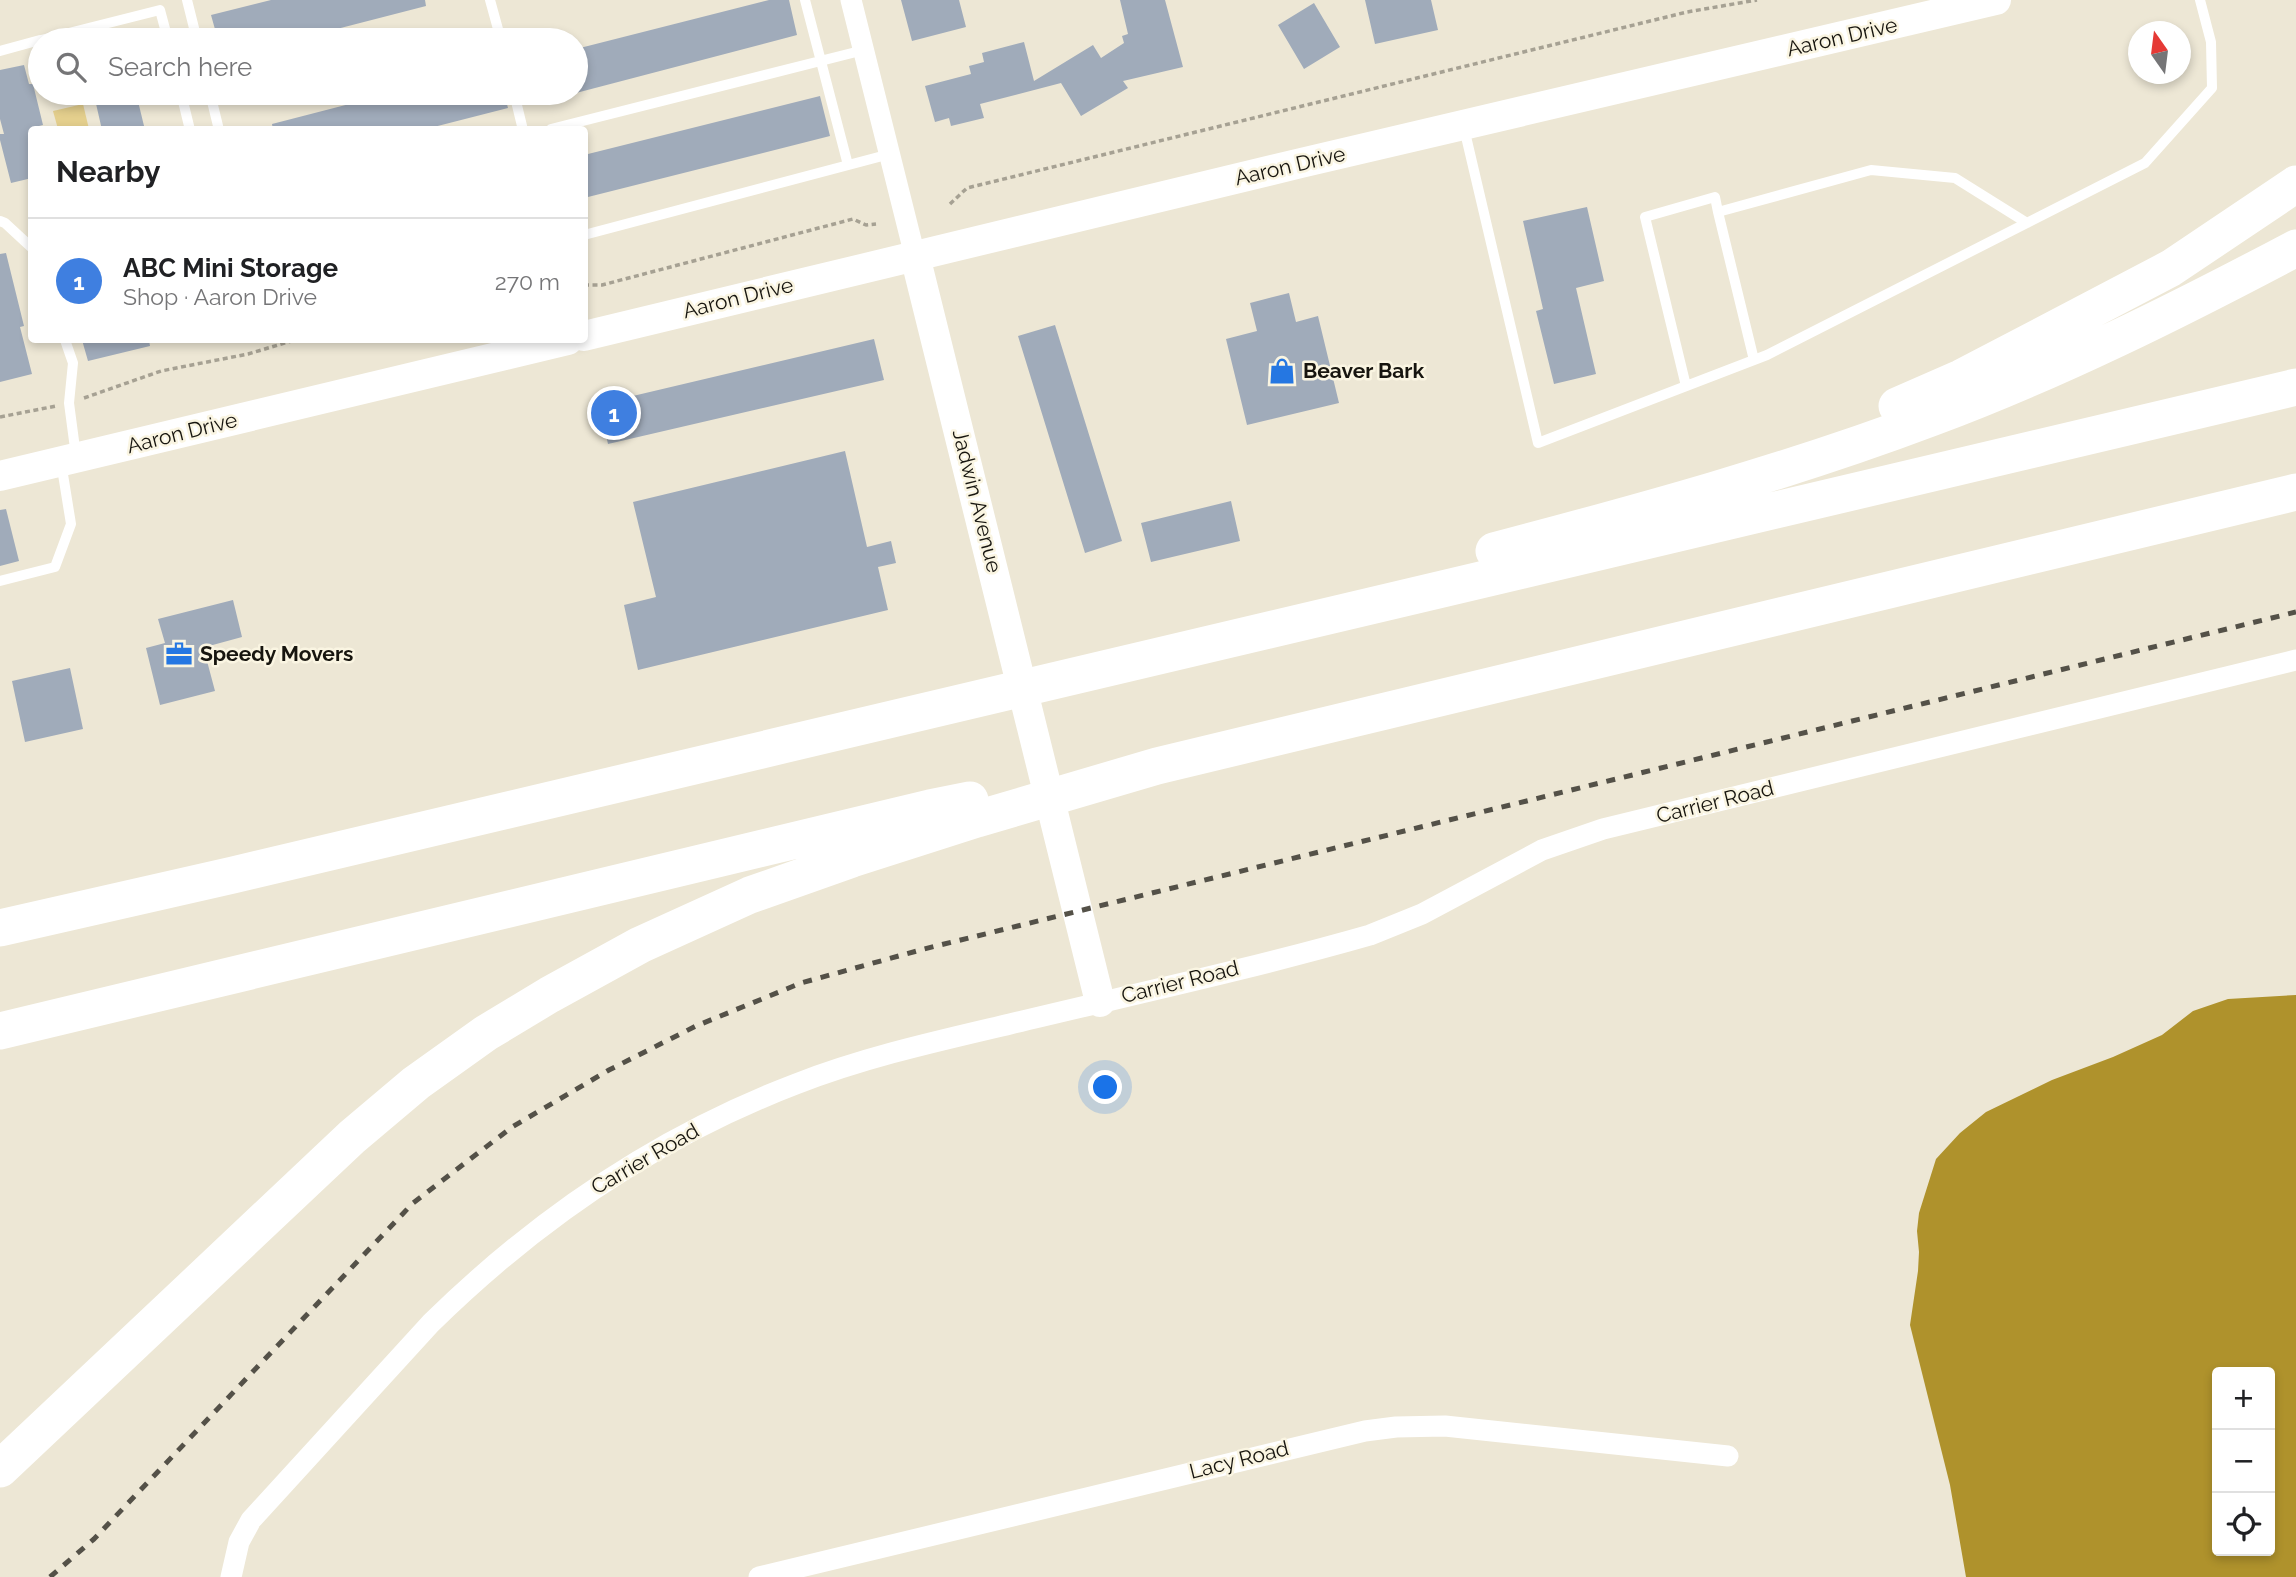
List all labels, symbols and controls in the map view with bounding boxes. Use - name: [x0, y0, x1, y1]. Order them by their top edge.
- street label: Aaron Drive: [1784, 12, 1900, 61]
- north arrow: [2128, 21, 2191, 84]
- search box: [28, 28, 588, 105]
- icon: search: [52, 48, 90, 86]
- text: Search here: [108, 52, 252, 82]
- street label: Aaron Drive: [1232, 141, 1348, 190]
- text: Nearby: [56, 154, 160, 189]
- text: ABC Mini Storage: [123, 253, 338, 283]
- text: 1: [73, 268, 85, 295]
- text: 270 m: [495, 268, 560, 295]
- street label: Aaron Drive: [680, 272, 796, 323]
- text: Shop · Aaron Drive: [123, 283, 317, 310]
- shop icon: Beaver Bark: [1267, 356, 1297, 386]
- place label: Beaver Bark: [1303, 358, 1424, 383]
- pin: 1: [591, 387, 637, 439]
- street label: Aaron Drive: [124, 407, 240, 458]
- street label: Jadwin Avenue: [948, 427, 1007, 575]
- office icon: Speedy Movers: [164, 639, 194, 669]
- place label: Speedy Movers: [200, 641, 353, 666]
- street label: Carrier Road: [1654, 775, 1776, 828]
- street label: Carrier Road: [1119, 955, 1241, 1008]
- your location: [1088, 1070, 1122, 1104]
- street label: Carrier Road: [586, 1118, 703, 1199]
- map controls: [2212, 1367, 2275, 1556]
- button: +: [2212, 1367, 2275, 1430]
- button: −: [2212, 1430, 2275, 1493]
- street label: Lacy Road: [1187, 1435, 1291, 1484]
- button: locate: [2212, 1493, 2275, 1556]

